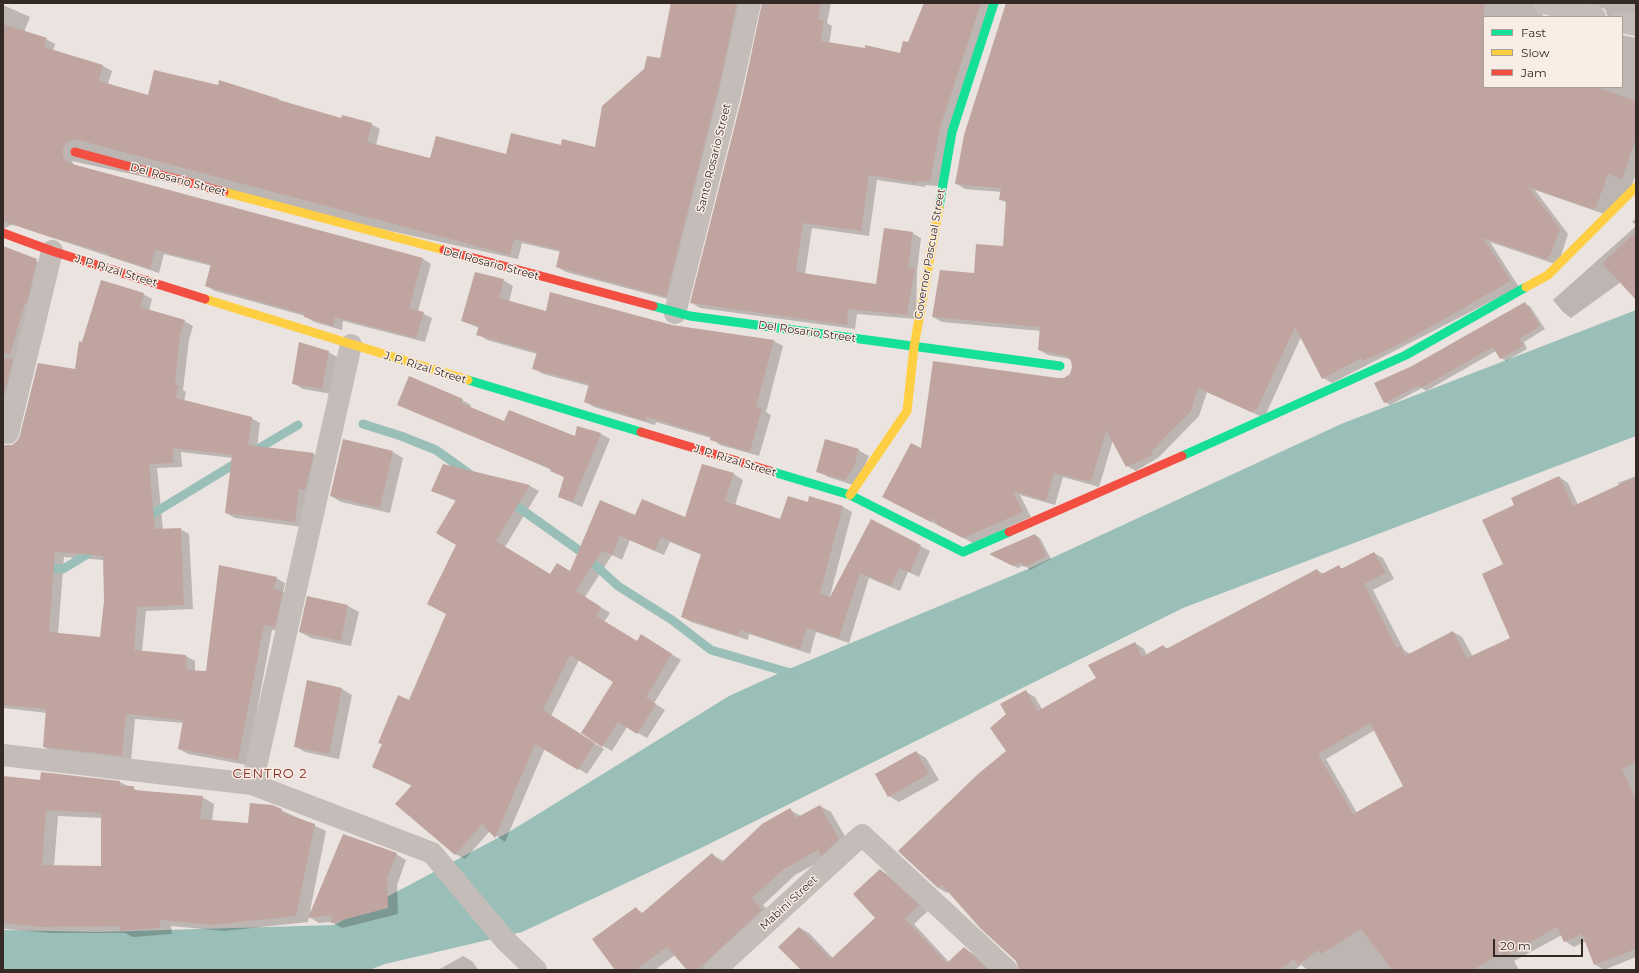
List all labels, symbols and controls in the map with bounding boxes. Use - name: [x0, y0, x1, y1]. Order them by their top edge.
- legend: [1483, 16, 1623, 88]
- text: Fast: [1521, 25, 1546, 40]
- text: Slow: [1521, 45, 1550, 60]
- text: Jam: [1521, 65, 1547, 80]
- street label: Santo Rosario Street: [694, 102, 734, 214]
- street label: Del Rosario Street: [129, 161, 227, 199]
- street label: Governor Pascual Street: [912, 188, 948, 320]
- street label: Del Rosario Street: [442, 245, 540, 283]
- street label: J. P. Rizal Street: [73, 252, 159, 290]
- street label: Del Rosario Street: [757, 319, 857, 345]
- street label: J. P. Rizal Street: [382, 349, 468, 387]
- street label: J. P. Rizal Street: [692, 442, 778, 480]
- district label: CENTRO 2: [232, 766, 308, 782]
- street label: Mabini Street: [757, 873, 821, 933]
- scale bar: [1495, 931, 1585, 957]
- text: 20 m: [1500, 938, 1531, 953]

